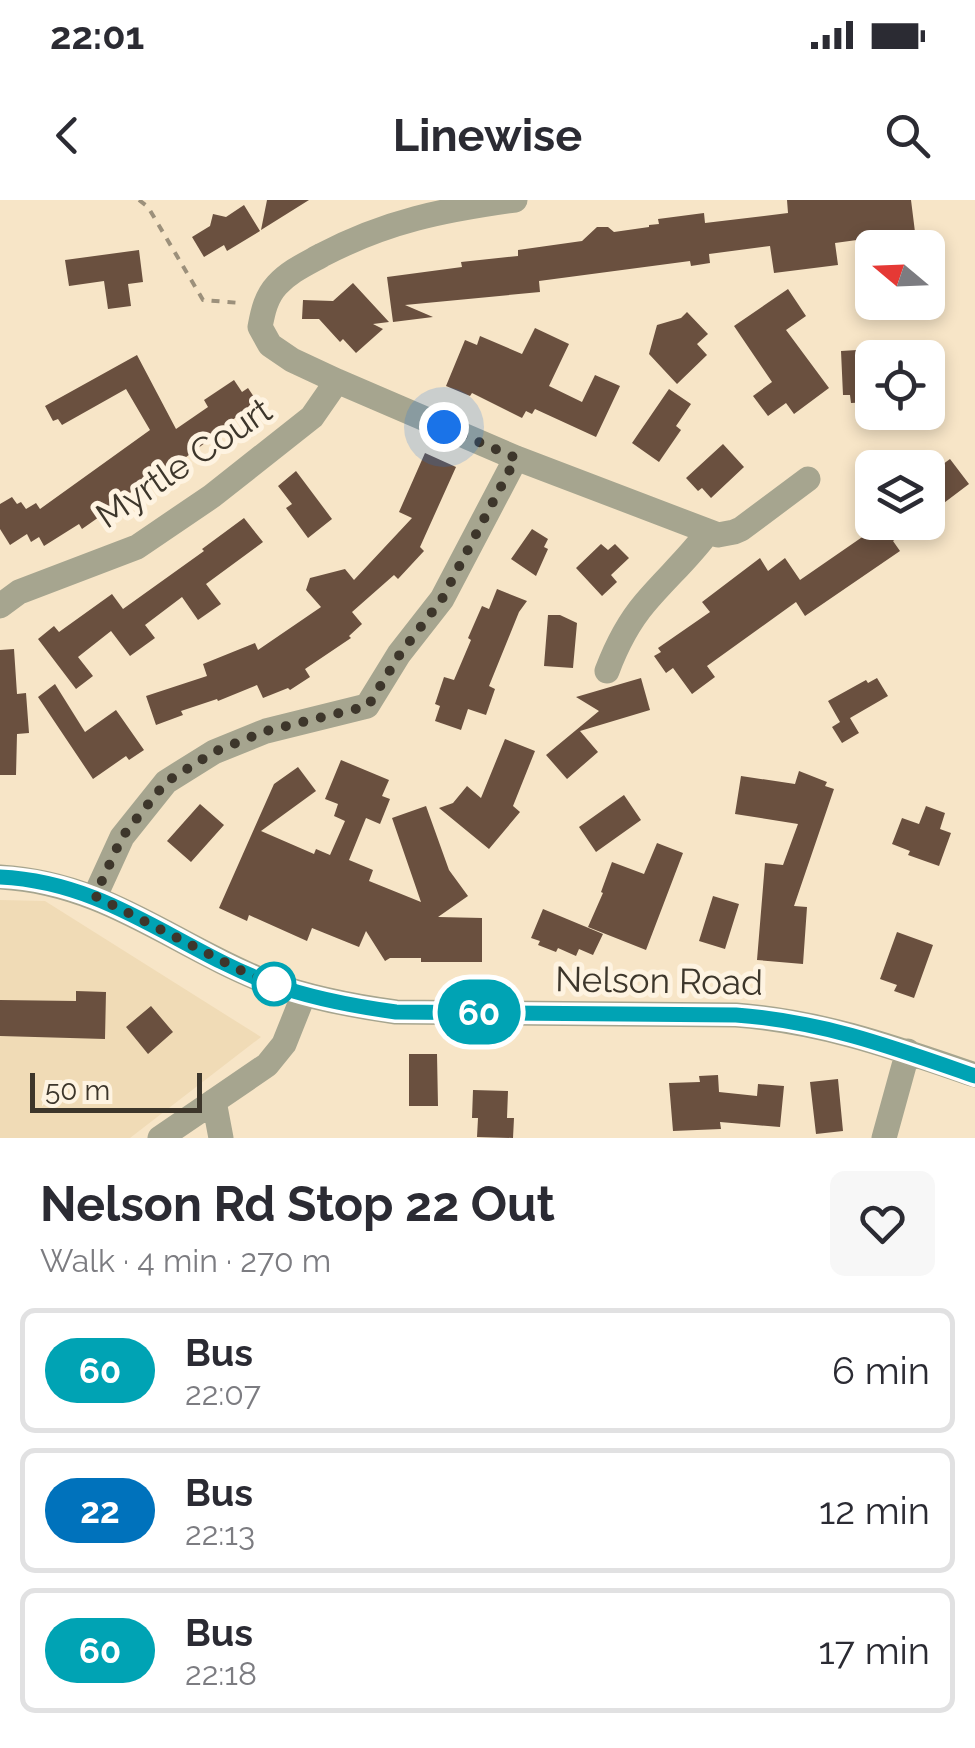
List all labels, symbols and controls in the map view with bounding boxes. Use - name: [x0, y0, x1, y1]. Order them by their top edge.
- text: 22:01: [50, 13, 144, 58]
- icon: back: [40, 108, 95, 163]
- icon: search: [880, 108, 935, 163]
- text: Linewise: [393, 109, 582, 162]
- north arrow: [855, 230, 945, 320]
- map controls: [855, 230, 945, 540]
- button: locate: [855, 340, 945, 430]
- street label: Myrtle Court: [88, 389, 279, 536]
- your location: [419, 402, 469, 452]
- button: layers: [855, 450, 945, 540]
- street label: Nelson Road: [555, 958, 763, 1003]
- unlabelled marker: [253, 963, 295, 1005]
- line badge: 60: [434, 980, 524, 1044]
- text: 60: [458, 992, 500, 1033]
- scale bar: [30, 1068, 202, 1113]
- text: 50 m: [45, 1074, 110, 1107]
- button: heart: [830, 1171, 935, 1276]
- text: Nelson Rd Stop 22 Out: [40, 1176, 555, 1232]
- text: Walk · 4 min · 270 m: [40, 1242, 331, 1279]
- text: Bus: [185, 1330, 253, 1375]
- text: 6 min: [832, 1348, 930, 1393]
- text: 60: [79, 1350, 121, 1391]
- text: 22:07: [185, 1375, 261, 1412]
- text: Bus: [185, 1470, 253, 1515]
- text: 12 min: [819, 1488, 930, 1533]
- text: 22: [80, 1490, 120, 1531]
- text: 22:13: [185, 1515, 255, 1552]
- text: Bus: [185, 1610, 253, 1655]
- text: 17 min: [819, 1628, 930, 1673]
- text: 60: [79, 1630, 121, 1671]
- text: 22:18: [185, 1655, 257, 1692]

